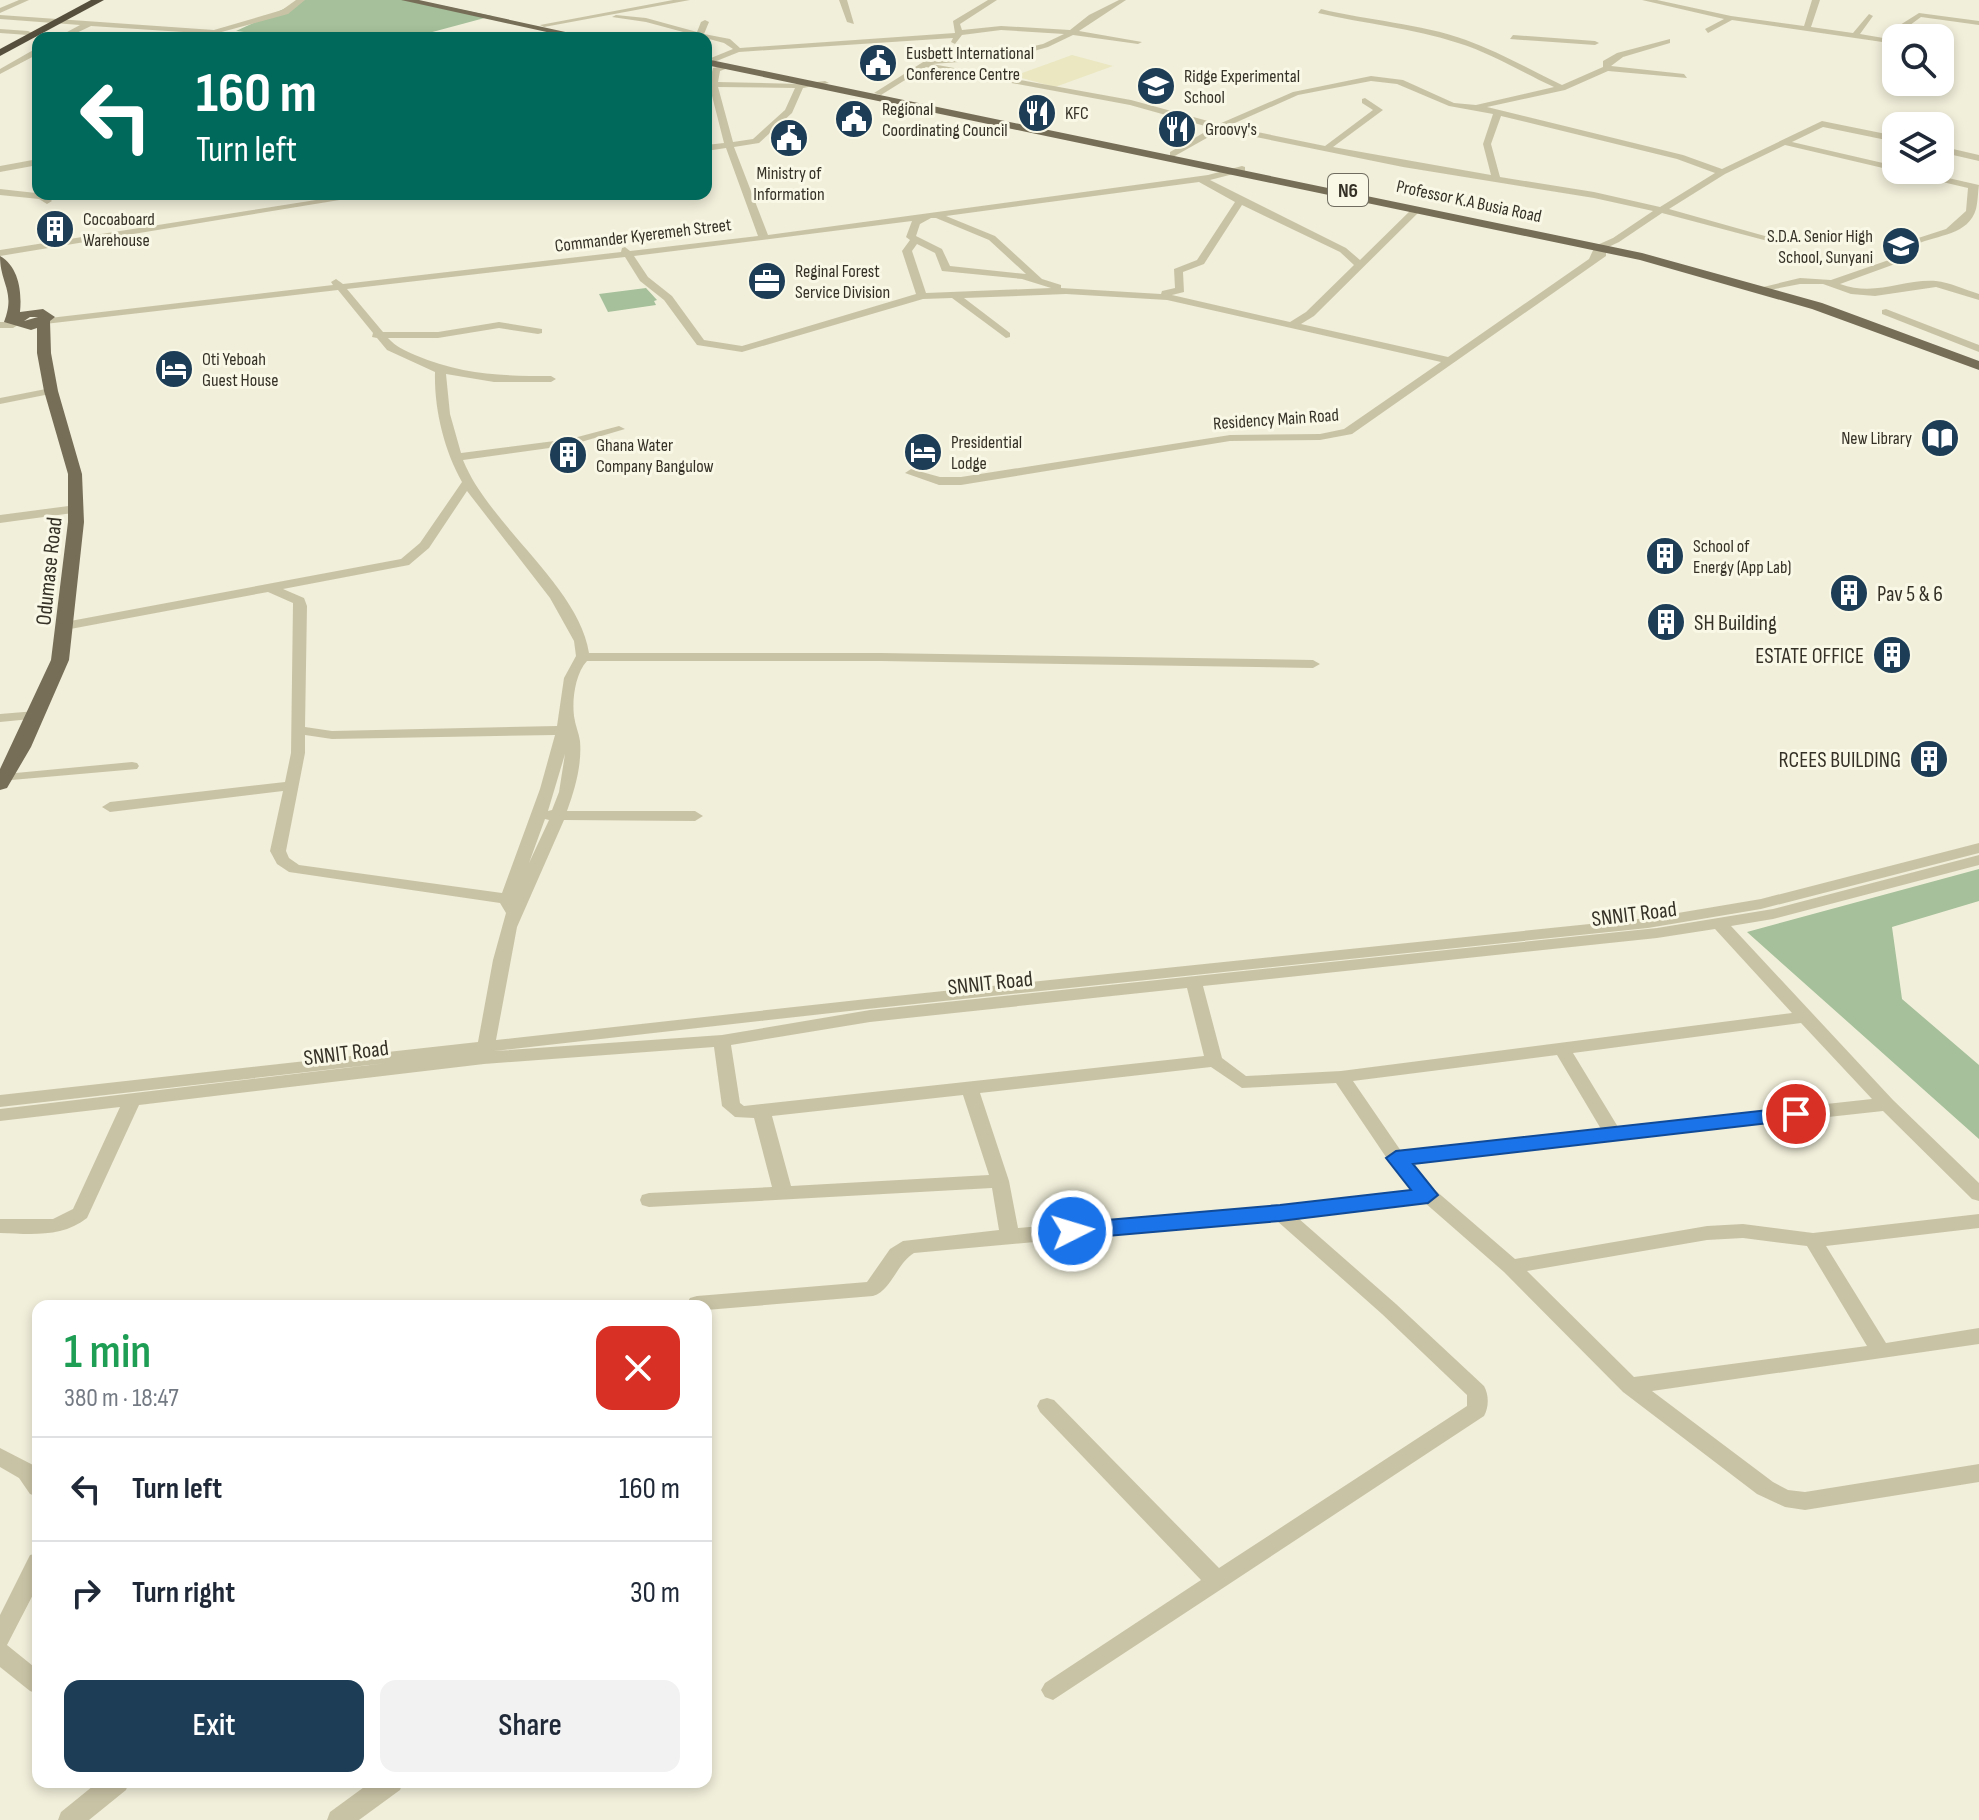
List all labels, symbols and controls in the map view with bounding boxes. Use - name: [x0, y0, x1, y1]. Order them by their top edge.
- map controls: [1882, 24, 1954, 184]
- button: search: [1882, 24, 1954, 96]
- public building icon: Eusbett International Conference Centre: [857, 42, 899, 84]
- place label: Eusbett International Conference Centre: [906, 43, 1034, 85]
- text: 160 m: [196, 61, 317, 128]
- icon: left: [64, 64, 168, 168]
- school or university icon: Ridge Experimental School: [1135, 65, 1177, 107]
- place label: Ridge Experimental School: [1184, 66, 1300, 108]
- restaurant icon: KFC: [1016, 92, 1058, 134]
- public building icon: Regional Coordinating Council: [833, 98, 875, 140]
- place label: Regional Coordinating Council: [882, 99, 1008, 141]
- place label: KFC: [1065, 103, 1089, 124]
- restaurant icon: Groovy's: [1156, 108, 1198, 150]
- button: layers: [1882, 112, 1954, 184]
- public building icon: Ministry of Information: [768, 117, 810, 159]
- place label: Groovy's: [1205, 119, 1257, 140]
- text: Turn left: [196, 129, 297, 172]
- place label: Ministry of Information: [753, 163, 825, 205]
- road number: N6: [1328, 174, 1368, 206]
- street label: Professor K.A Busia Road: [1394, 176, 1543, 227]
- building icon: Cocoaboard Warehouse: [34, 208, 76, 250]
- place label: Cocoaboard Warehouse: [83, 209, 155, 251]
- street label: Commander Kyeremeh Street: [554, 214, 733, 257]
- school or university icon: S.D.A. Senior High School, Sunyani: [1880, 225, 1922, 267]
- place label: S.D.A. Senior High School, Sunyani: [1767, 226, 1873, 268]
- office icon: Reginal Forest Service Division: [746, 260, 788, 302]
- place label: Reginal Forest Service Division: [795, 261, 890, 303]
- hotel icon: Oti Yeboah Guest House: [153, 348, 195, 390]
- place label: Oti Yeboah Guest House: [202, 349, 278, 391]
- street label: Residency Main Road: [1212, 405, 1340, 434]
- library icon: New Library: [1919, 417, 1961, 459]
- place label: New Library: [1841, 428, 1912, 449]
- hotel icon: Presidential Lodge: [902, 431, 944, 473]
- place label: Presidential Lodge: [951, 432, 1022, 474]
- building icon: Ghana Water Company Bangulow: [547, 434, 589, 476]
- place label: Ghana Water Company Bangulow: [596, 435, 714, 477]
- street label: Odumase Road: [30, 516, 69, 627]
- building icon: School of Energy (App Lab): [1644, 535, 1686, 577]
- place label: School of Energy (App Lab): [1693, 536, 1791, 578]
- building icon: Pav 5 & 6: [1828, 572, 1870, 614]
- place label: Pav 5 & 6: [1877, 581, 1943, 608]
- building icon: SH Building: [1645, 601, 1687, 643]
- place label: SH Building: [1694, 610, 1777, 637]
- building icon: ESTATE OFFICE: [1871, 634, 1913, 676]
- place label: ESTATE OFFICE: [1755, 643, 1864, 670]
- building icon: RCEES BUILDING: [1908, 738, 1950, 780]
- place label: RCEES BUILDING: [1779, 747, 1901, 774]
- street label: SNNIT Road: [1590, 896, 1678, 933]
- street label: SNNIT Road: [946, 966, 1034, 1001]
- street label: SNNIT Road: [302, 1035, 390, 1072]
- pin: [1762, 1080, 1830, 1148]
- icon: arrive: [1774, 1092, 1818, 1136]
- position arrow: [1030, 1189, 1114, 1273]
- text: 1 min: [64, 1324, 151, 1381]
- button: close: [596, 1326, 680, 1410]
- text: 380 m · 18:47: [64, 1383, 179, 1414]
- icon: left: [64, 1467, 108, 1511]
- text: Turn left: [132, 1471, 222, 1507]
- text: 160 m: [619, 1471, 680, 1507]
- icon: right: [64, 1571, 108, 1615]
- text: Turn right: [132, 1575, 235, 1611]
- text: 30 m: [630, 1575, 680, 1611]
- button: Exit: [64, 1680, 364, 1772]
- button: Share: [380, 1680, 680, 1772]

